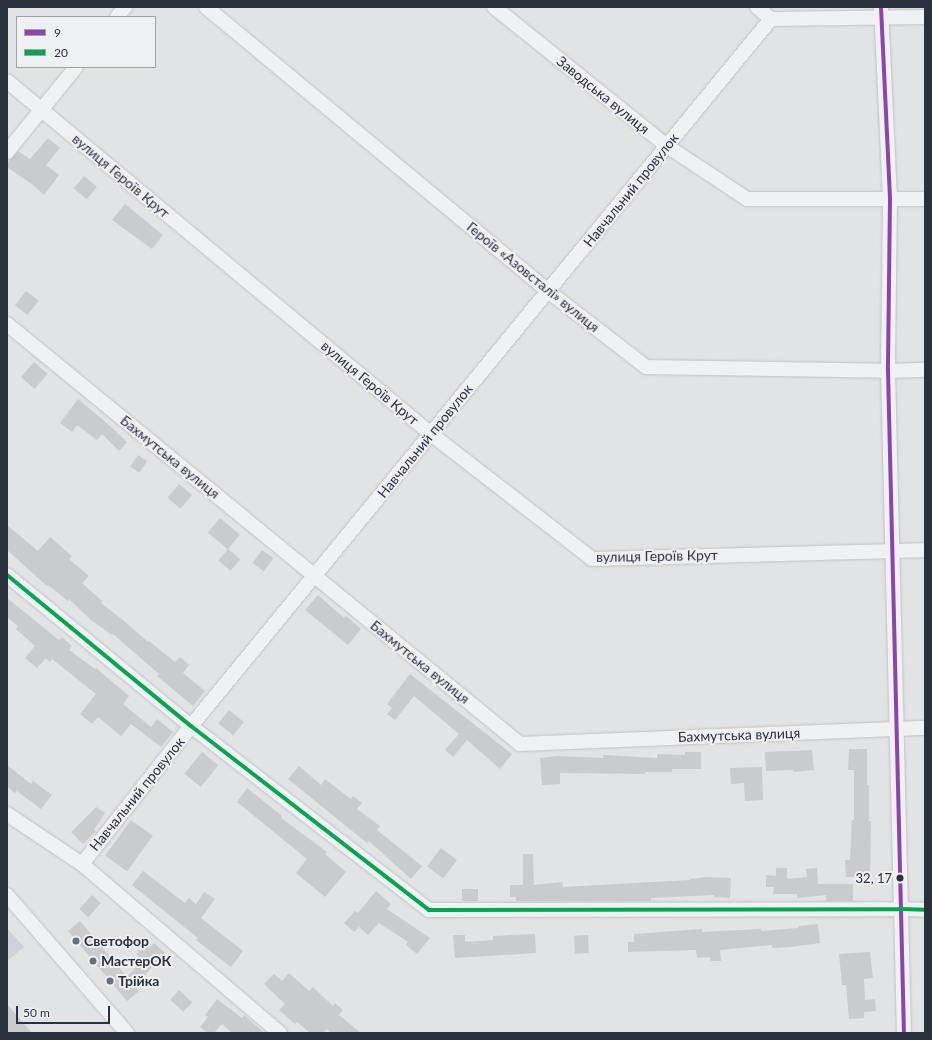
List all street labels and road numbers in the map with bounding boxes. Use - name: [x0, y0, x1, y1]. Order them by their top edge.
- street label: Заводська вулиця: [553, 53, 653, 137]
- street label: вулиця Героїв Крут: [69, 130, 173, 222]
- street label: Навчальний провулок: [580, 130, 682, 250]
- street label: Героїв «Азовсталі» вулиця: [463, 218, 603, 336]
- street label: вулиця Героїв Крут: [318, 337, 422, 429]
- street label: Навчальний провулок: [374, 381, 476, 501]
- street label: Бахмутська вулиця: [117, 412, 223, 502]
- street label: вулиця Героїв Крут: [596, 547, 718, 565]
- street label: Бахмутська вулиця: [367, 617, 473, 707]
- street label: Бахмутська вулиця: [677, 724, 801, 746]
- street label: Навчальний провулок: [86, 734, 188, 854]

